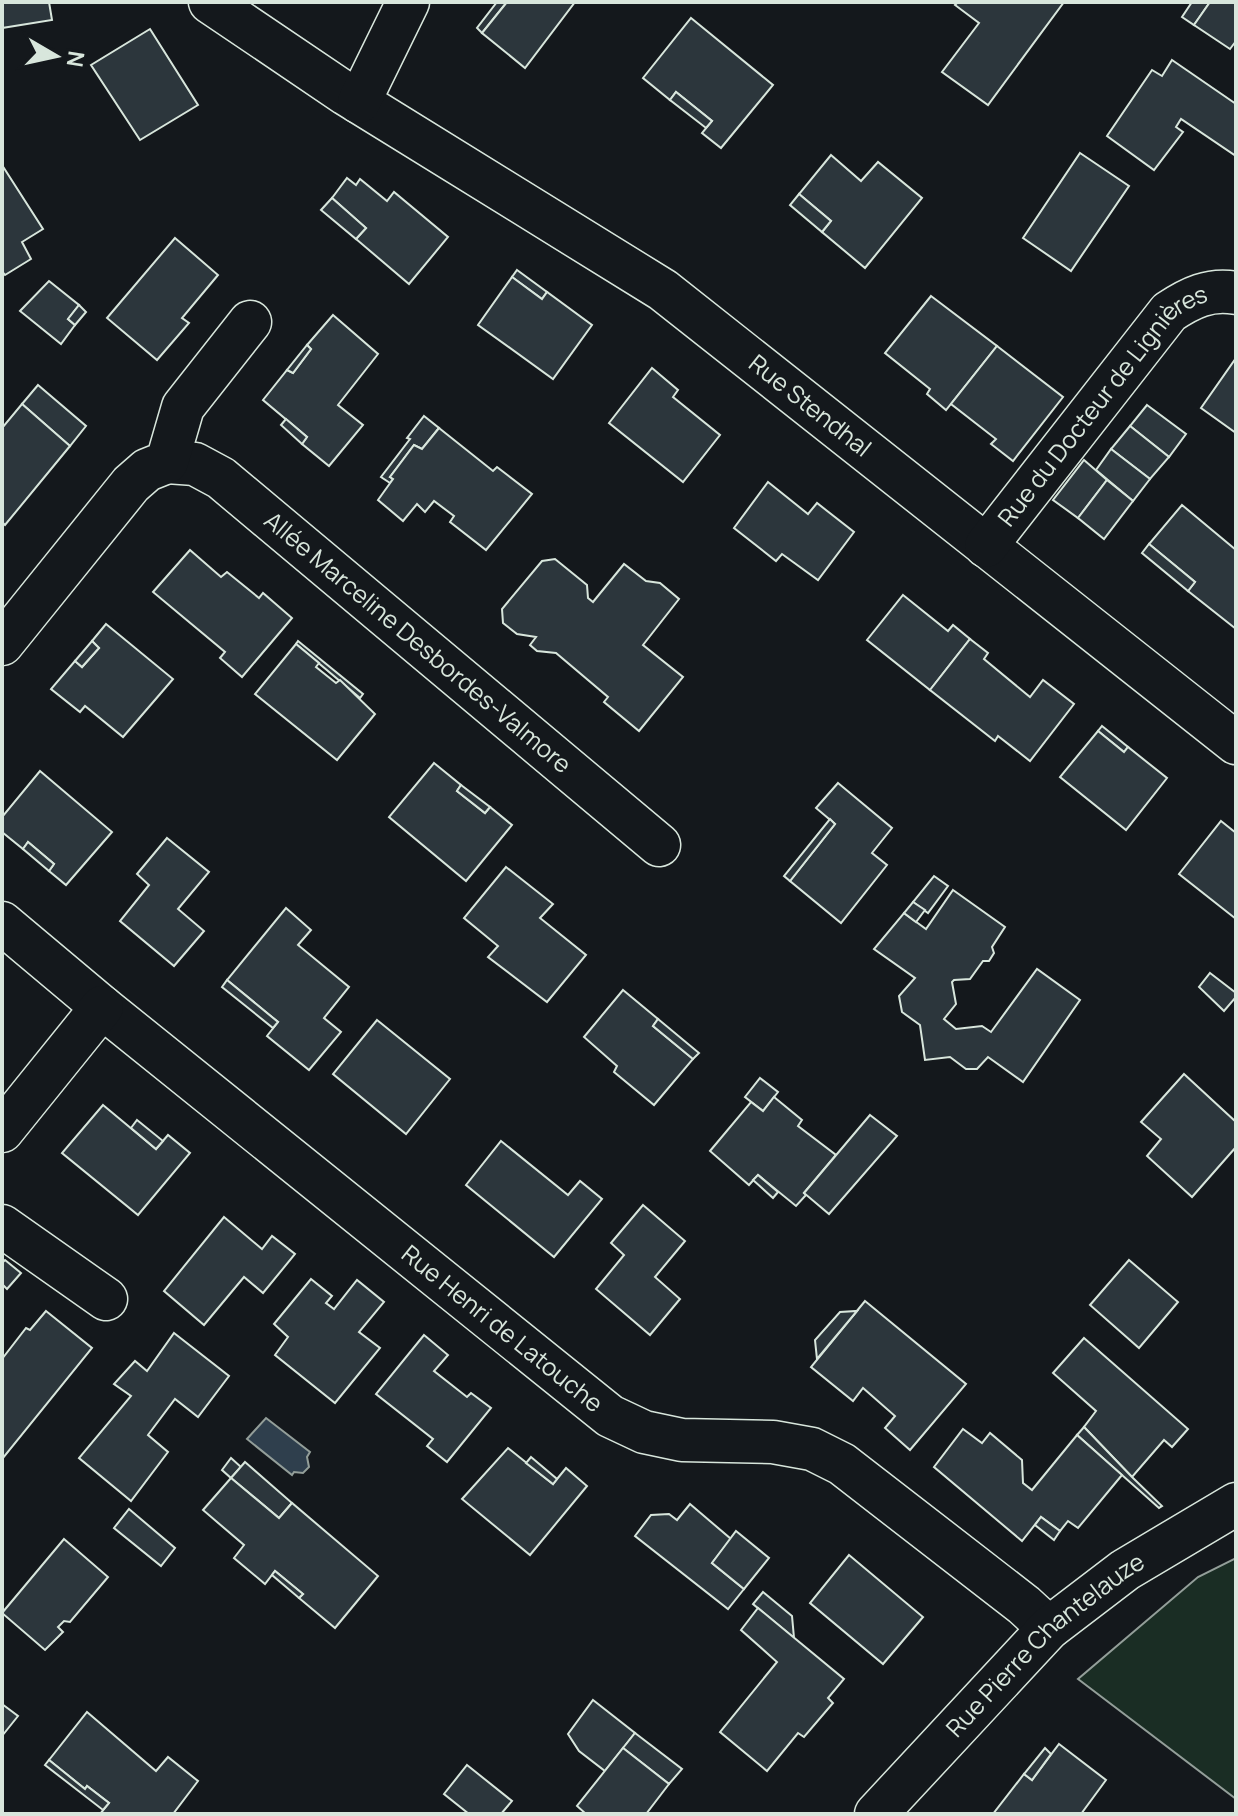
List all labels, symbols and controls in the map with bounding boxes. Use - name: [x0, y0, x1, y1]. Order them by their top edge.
- north arrow: [16, 16, 96, 96]
- text: N: [60, 49, 92, 69]
- street label: Rue du Docteur de Lignières: [990, 276, 1211, 532]
- street label: Rue Stendhal: [743, 346, 879, 464]
- street label: Allée Marceline Desbordes-Valmore: [258, 503, 579, 780]
- street label: Rue Henri de Latouche: [395, 1237, 610, 1419]
- street label: Rue Pierre Chantelauze: [938, 1544, 1150, 1744]

